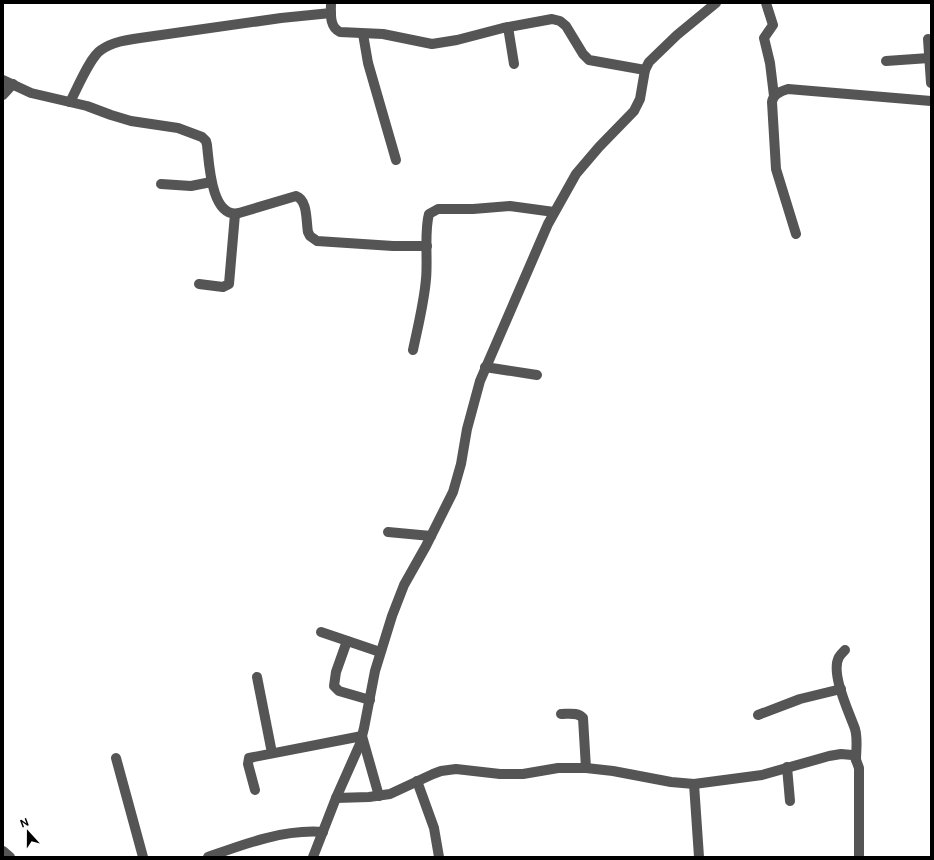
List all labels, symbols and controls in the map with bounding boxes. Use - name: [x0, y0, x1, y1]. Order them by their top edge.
- north arrow: [8, 812, 48, 852]
- text: N: [18, 815, 31, 831]

